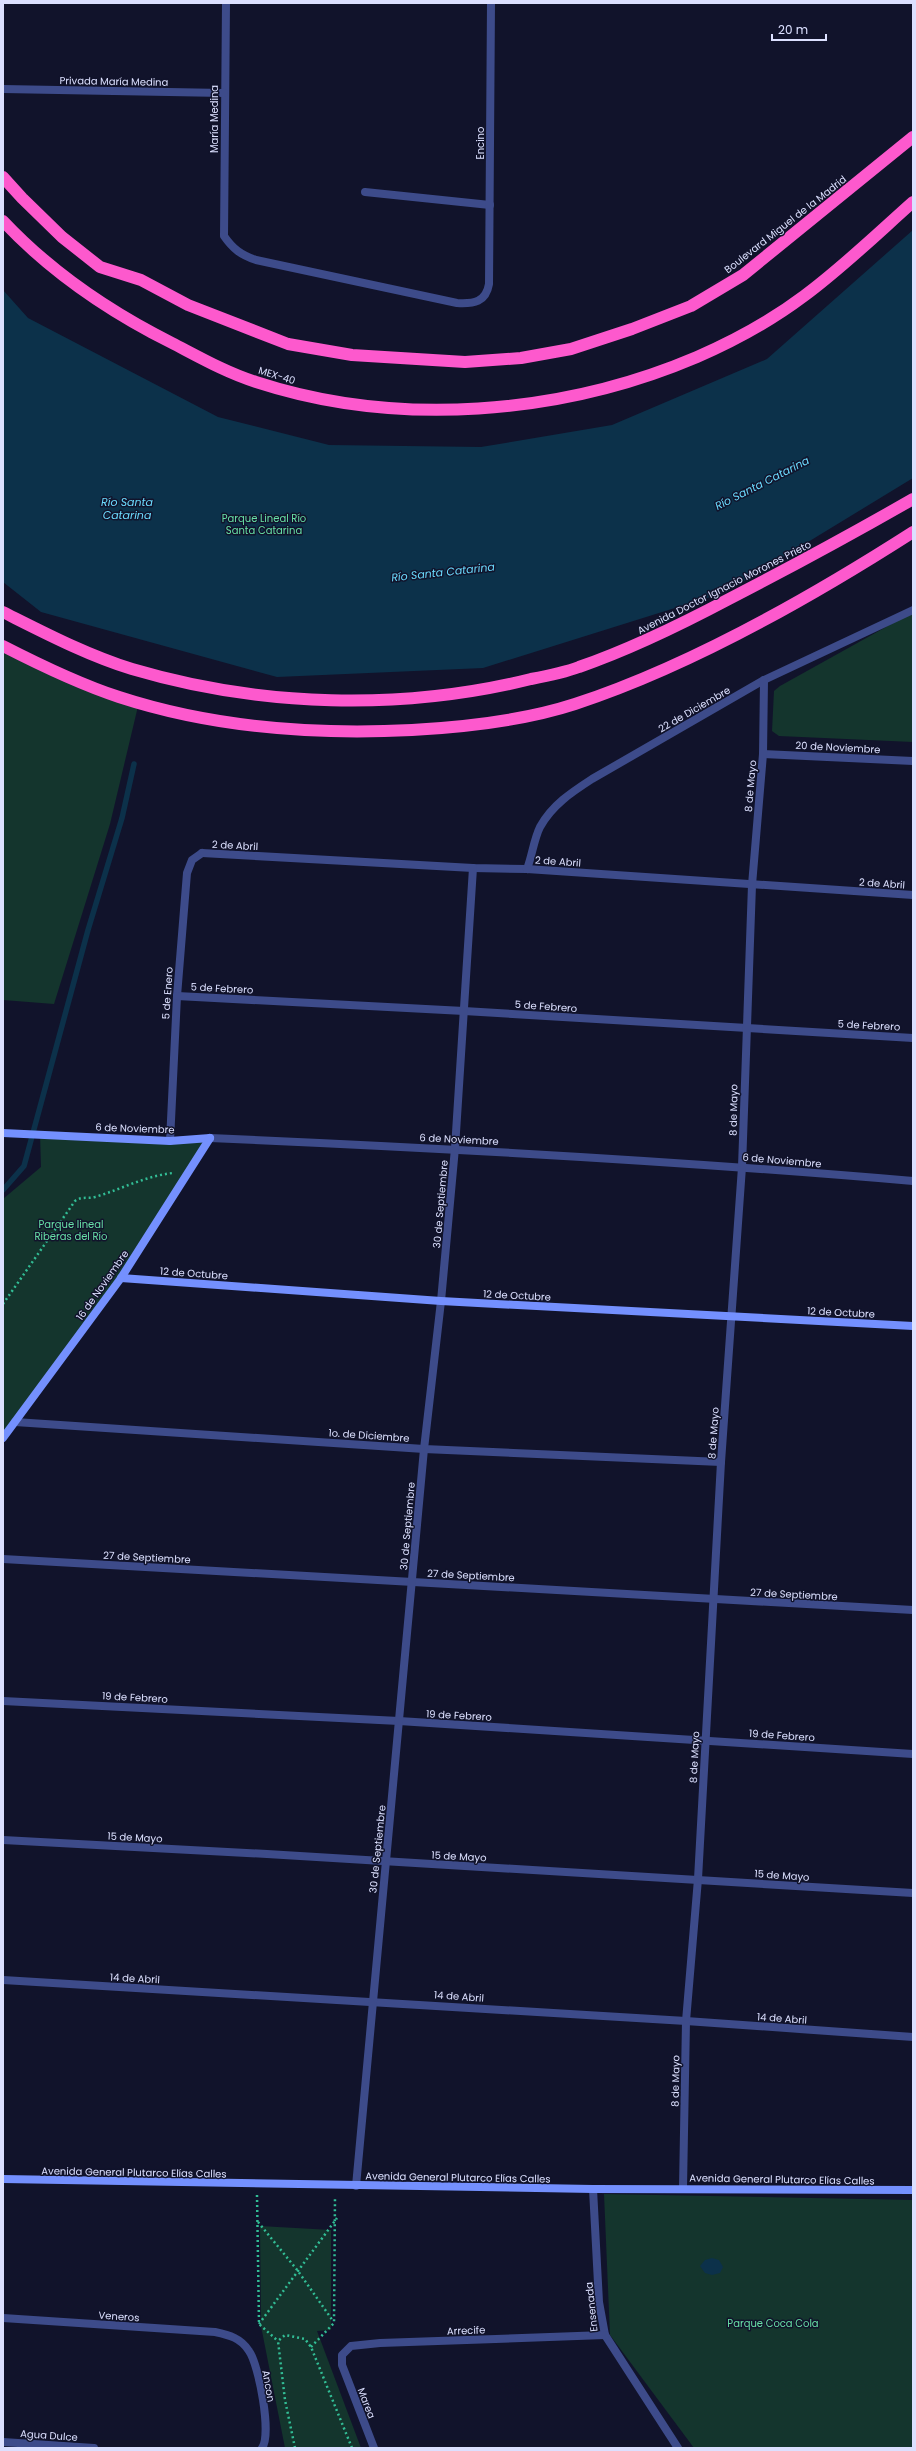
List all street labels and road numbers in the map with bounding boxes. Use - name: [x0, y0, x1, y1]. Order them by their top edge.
- street label: Privada María Medina: [60, 73, 168, 90]
- street label: María Medina: [207, 85, 222, 153]
- street label: Encino: [473, 127, 488, 159]
- street label: Boulevard Miguel de la Madrid: [721, 172, 850, 277]
- street label: MEX-40: [256, 363, 297, 388]
- street label: Avenida Doctor Ignacio Morones Prieto: [635, 537, 814, 638]
- street label: 22 de Diciembre: [655, 683, 733, 736]
- street label: 20 de Noviembre: [795, 738, 881, 757]
- street label: 8 de Mayo: [741, 759, 760, 813]
- street label: 2 de Abril: [212, 837, 258, 854]
- street label: 2 de Abril: [534, 852, 582, 871]
- street label: 2 de Abril: [858, 874, 906, 893]
- street label: 5 de Enero: [158, 966, 177, 1020]
- street label: 5 de Febrero: [190, 979, 254, 998]
- street label: 5 de Febrero: [514, 997, 578, 1016]
- street label: 5 de Febrero: [837, 1016, 901, 1035]
- street label: 8 de Mayo: [726, 1084, 741, 1136]
- street label: 6 de Noviembre: [95, 1120, 175, 1137]
- street label: 6 de Noviembre: [419, 1130, 499, 1149]
- street label: 6 de Noviembre: [742, 1150, 822, 1171]
- street label: 30 de Septiembre: [429, 1159, 452, 1249]
- street label: 16 de Noviembre: [73, 1247, 132, 1323]
- street label: 12 de Octubre: [160, 1264, 228, 1283]
- street label: 12 de Octubre: [483, 1286, 551, 1305]
- street label: 12 de Octubre: [807, 1303, 875, 1322]
- street label: 8 de Mayo: [704, 1407, 723, 1460]
- street label: 1o. de Diciembre: [328, 1425, 410, 1446]
- street label: 30 de Septiembre: [396, 1481, 419, 1571]
- street label: 27 de Septiembre: [103, 1548, 191, 1567]
- street label: 27 de Septiembre: [427, 1566, 515, 1585]
- street label: 27 de Septiembre: [750, 1585, 838, 1604]
- street label: 19 de Febrero: [102, 1688, 168, 1707]
- street label: 19 de Febrero: [426, 1706, 492, 1725]
- street label: 19 de Febrero: [749, 1726, 815, 1745]
- street label: 8 de Mayo: [686, 1731, 703, 1783]
- street label: 30 de Septiembre: [365, 1804, 390, 1894]
- street label: 15 de Mayo: [107, 1829, 163, 1846]
- street label: 15 de Mayo: [431, 1848, 487, 1865]
- street label: 15 de Mayo: [754, 1866, 810, 1885]
- street label: 14 de Abril: [110, 1970, 160, 1987]
- street label: 14 de Abril: [434, 1987, 484, 2006]
- street label: 14 de Abril: [757, 2009, 807, 2028]
- street label: 8 de Mayo: [668, 2055, 683, 2107]
- street label: Avenida General Plutarco Elías Calles: [41, 2163, 227, 2182]
- street label: Avenida General Plutarco Elías Calles: [365, 2168, 551, 2187]
- street label: Avenida General Plutarco Elías Calles: [689, 2170, 875, 2189]
- street label: Ensenada: [581, 2281, 602, 2332]
- street label: Veneros: [98, 2308, 140, 2325]
- street label: Arrecife: [447, 2322, 485, 2339]
- street label: Ancon: [258, 2369, 279, 2403]
- street label: Marea: [354, 2386, 379, 2421]
- street label: Agua Dulce: [20, 2426, 78, 2445]

